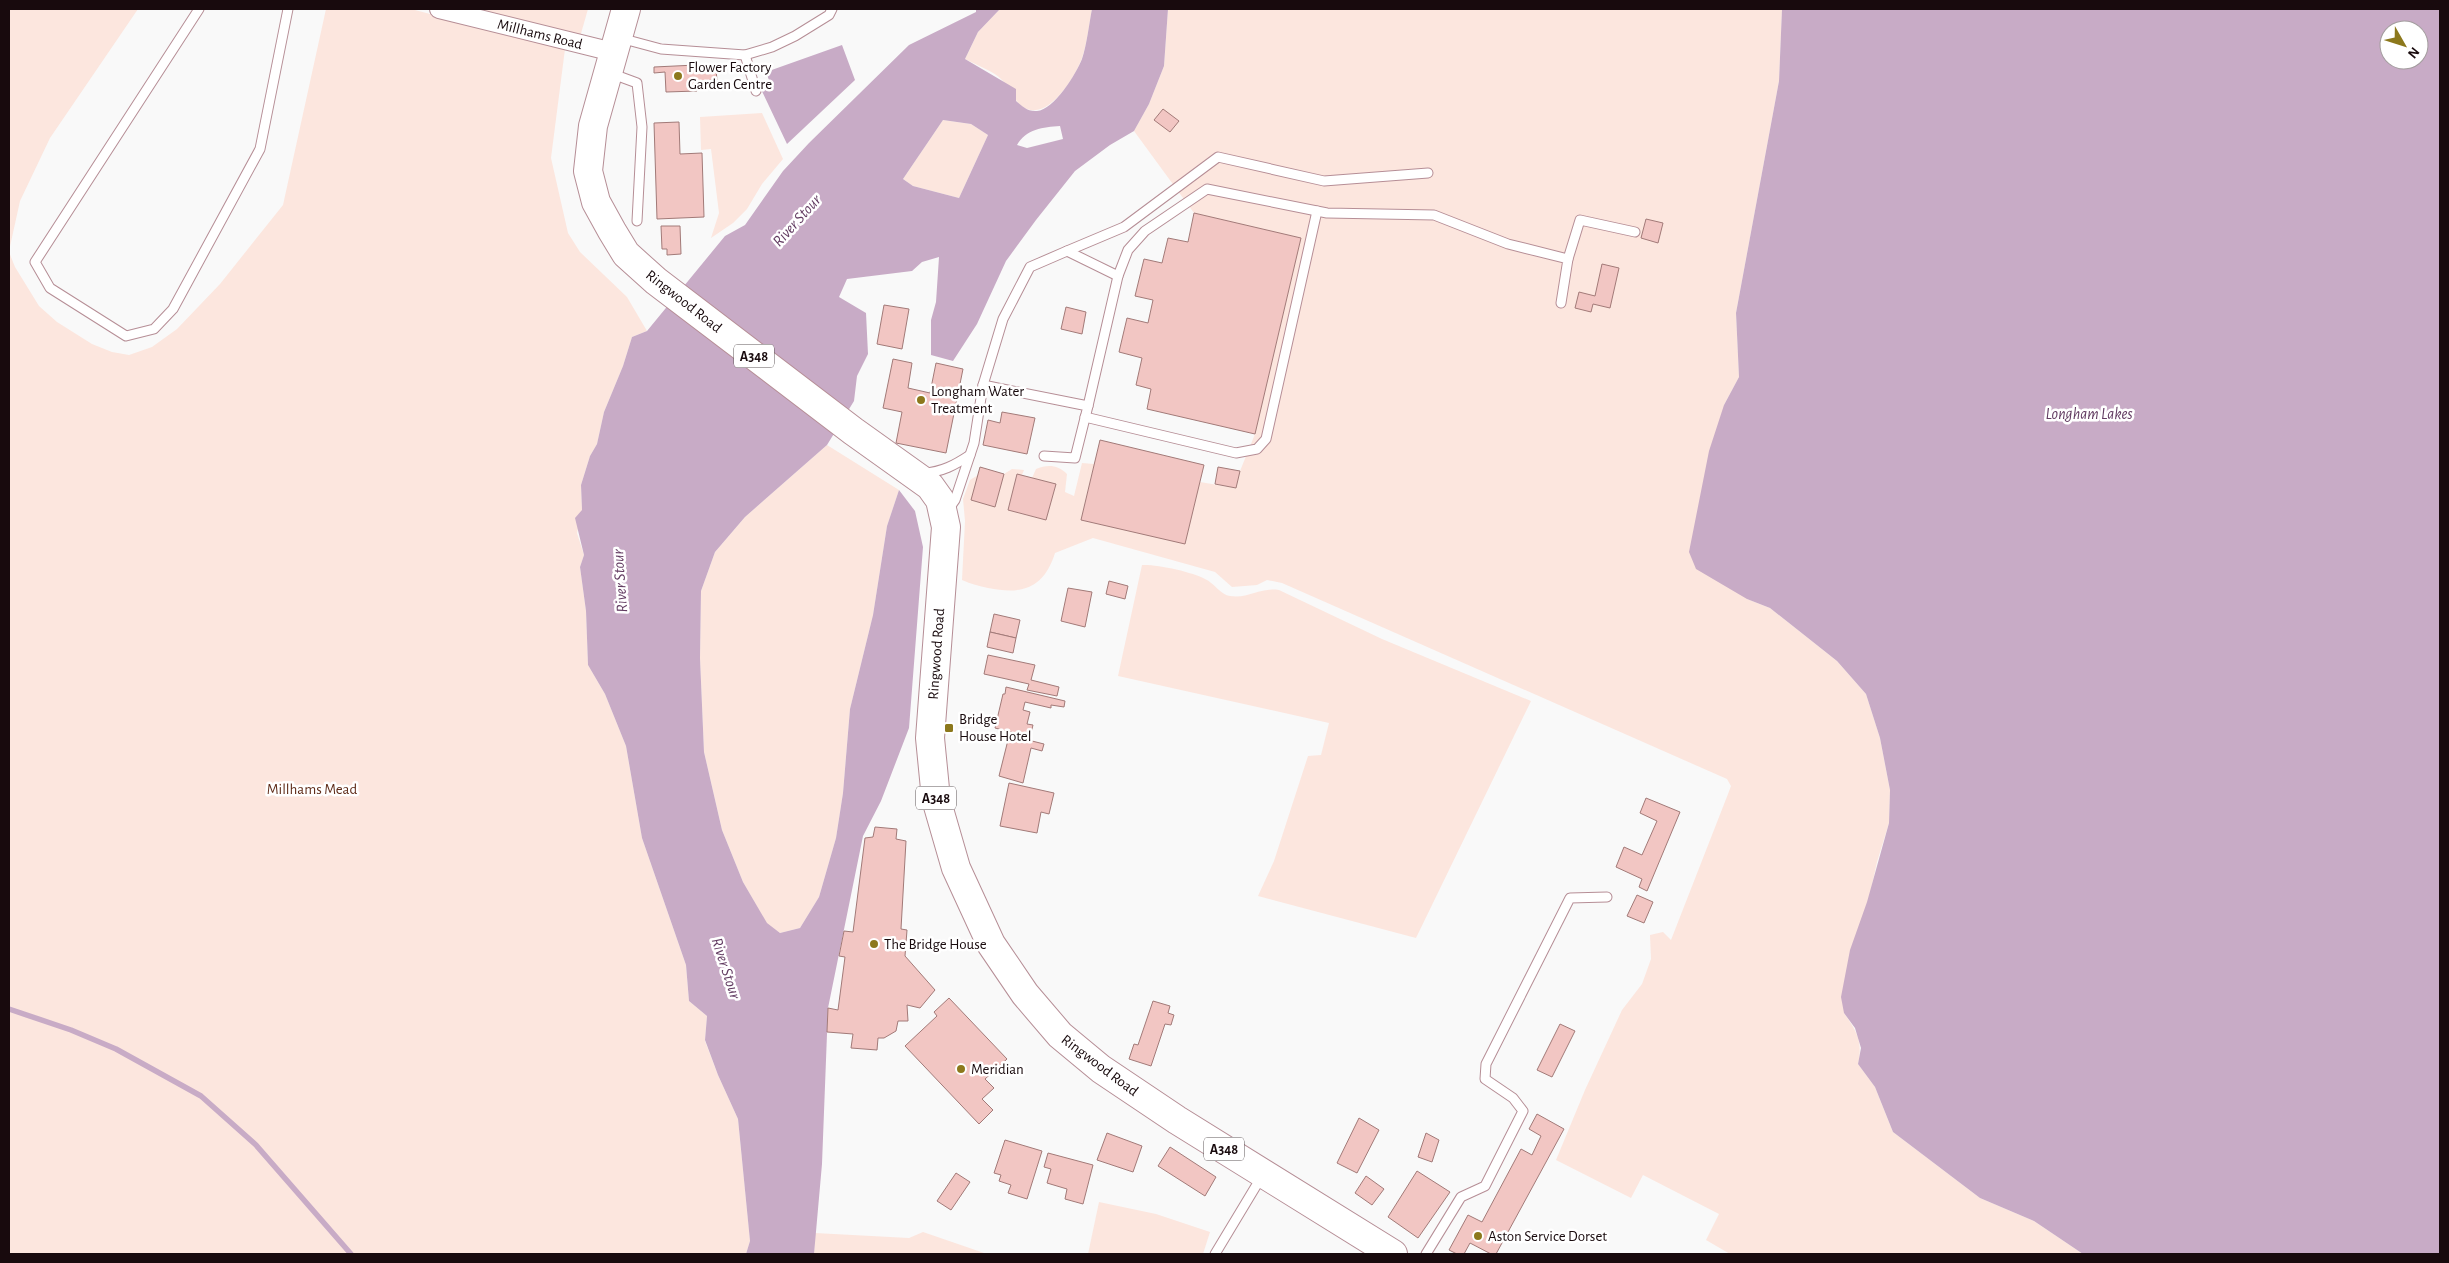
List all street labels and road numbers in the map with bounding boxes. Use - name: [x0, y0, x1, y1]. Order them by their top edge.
- street label: Millhams Road: [496, 17, 584, 52]
- street label: Ringwood Road: [643, 267, 725, 336]
- road number: A348: [734, 344, 774, 368]
- street label: Ringwood Road: [926, 608, 947, 700]
- road number: A348: [916, 786, 956, 810]
- street label: Ringwood Road: [1059, 1032, 1141, 1099]
- road number: A348: [1204, 1138, 1244, 1160]

